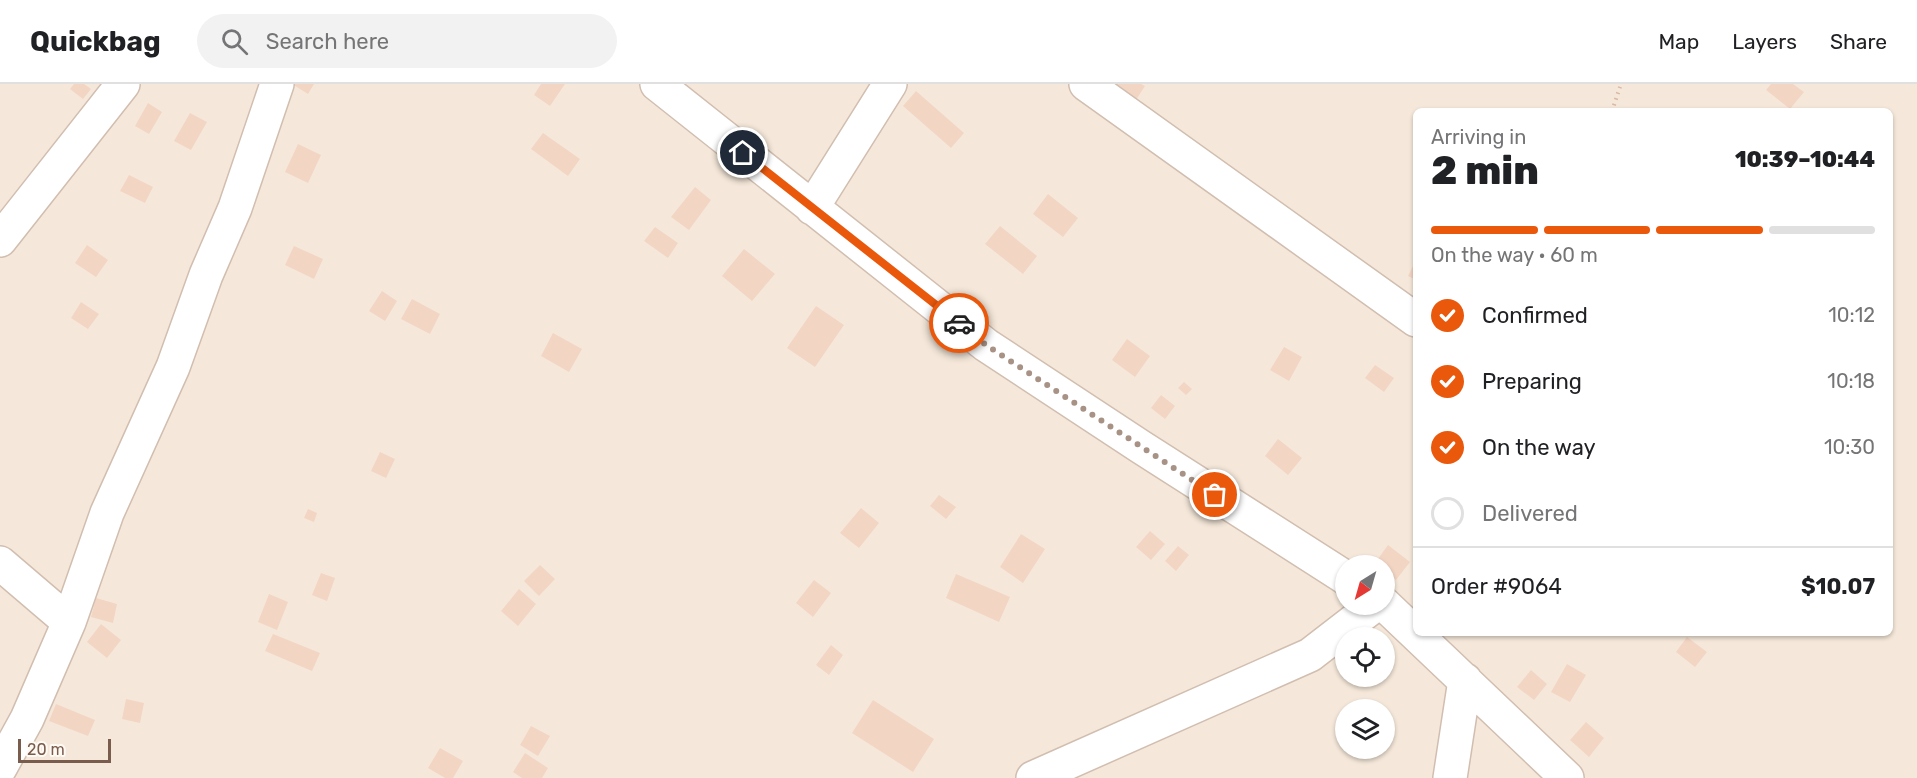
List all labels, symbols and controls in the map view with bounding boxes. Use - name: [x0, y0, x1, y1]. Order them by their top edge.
- search box: [197, 14, 617, 68]
- text: Quickbag: [30, 25, 161, 58]
- icon: search: [218, 25, 251, 58]
- text: Search here: [266, 28, 389, 55]
- text: Map: [1658, 29, 1699, 54]
- text: Layers: [1732, 29, 1797, 54]
- text: Share: [1830, 29, 1887, 54]
- text: Arriving in: [1431, 125, 1526, 149]
- pin: [717, 127, 768, 178]
- icon: home: [726, 136, 759, 169]
- text: 10:39–10:44: [1735, 146, 1875, 173]
- text: 2 min: [1431, 148, 1539, 194]
- text: On the way · 60 m: [1431, 243, 1598, 267]
- courier: [929, 293, 989, 353]
- icon: check: [1431, 299, 1464, 332]
- text: Confirmed: [1482, 302, 1588, 329]
- text: 10:12: [1828, 303, 1875, 327]
- icon: car: [943, 307, 976, 340]
- icon: check: [1431, 365, 1464, 398]
- text: Preparing: [1482, 368, 1582, 395]
- text: 10:18: [1827, 369, 1875, 393]
- icon: check: [1431, 431, 1464, 464]
- text: On the way: [1482, 434, 1596, 461]
- text: 10:30: [1824, 435, 1875, 459]
- pin: [1189, 469, 1240, 520]
- icon: bag: [1198, 478, 1231, 511]
- text: Delivered: [1482, 500, 1578, 527]
- north arrow: [1335, 555, 1395, 615]
- map controls: [1335, 555, 1395, 759]
- text: Order #9064: [1431, 573, 1562, 600]
- text: $10.07: [1801, 573, 1875, 600]
- button: locate: [1335, 627, 1395, 687]
- button: layers: [1335, 699, 1395, 759]
- scale bar: [18, 736, 111, 764]
- text: 20 m: [27, 740, 65, 759]

